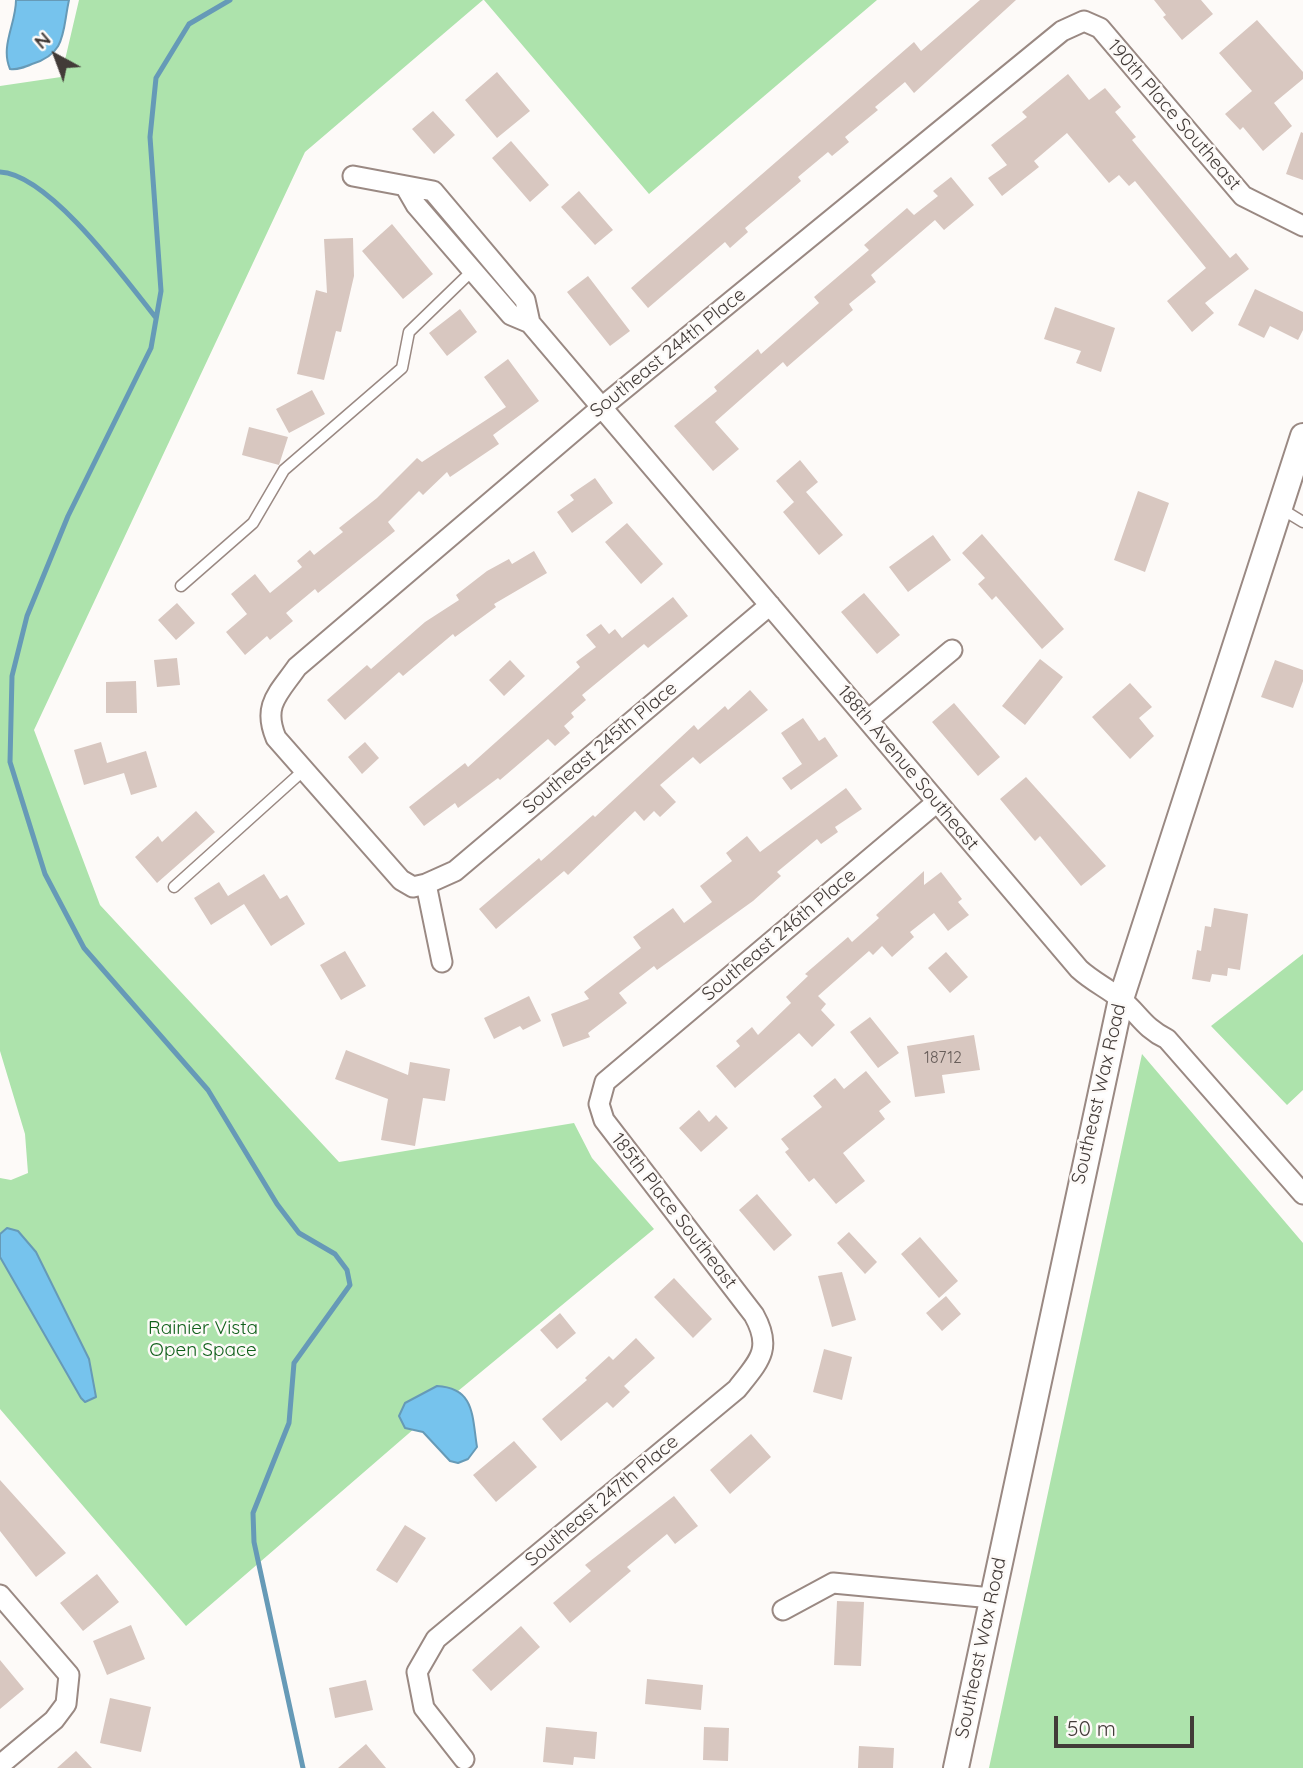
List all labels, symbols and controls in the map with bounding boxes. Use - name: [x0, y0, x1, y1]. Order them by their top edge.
- north arrow: [21, 21, 91, 91]
- text: N: [29, 27, 55, 54]
- street label: 190th Place Southeast: [1102, 35, 1246, 195]
- street label: Southeast 244th Place: [586, 283, 750, 423]
- street label: Southeast 245th Place: [518, 677, 682, 819]
- street label: 188th Avenue Southeast: [832, 681, 984, 855]
- street label: Southeast 246th Place: [697, 864, 861, 1006]
- street label: Southeast Wax Road: [1067, 1002, 1131, 1186]
- house number: 18712: [924, 1048, 962, 1068]
- street label: 185th Place Southeast: [606, 1129, 742, 1293]
- park label: Rainier Vista Open Space: [148, 1317, 258, 1361]
- street label: Southeast 247th Place: [521, 1430, 683, 1572]
- street label: Southeast Wax Road: [951, 1556, 1011, 1740]
- scale bar: [1058, 1702, 1198, 1746]
- text: 50 m: [1067, 1715, 1116, 1741]

